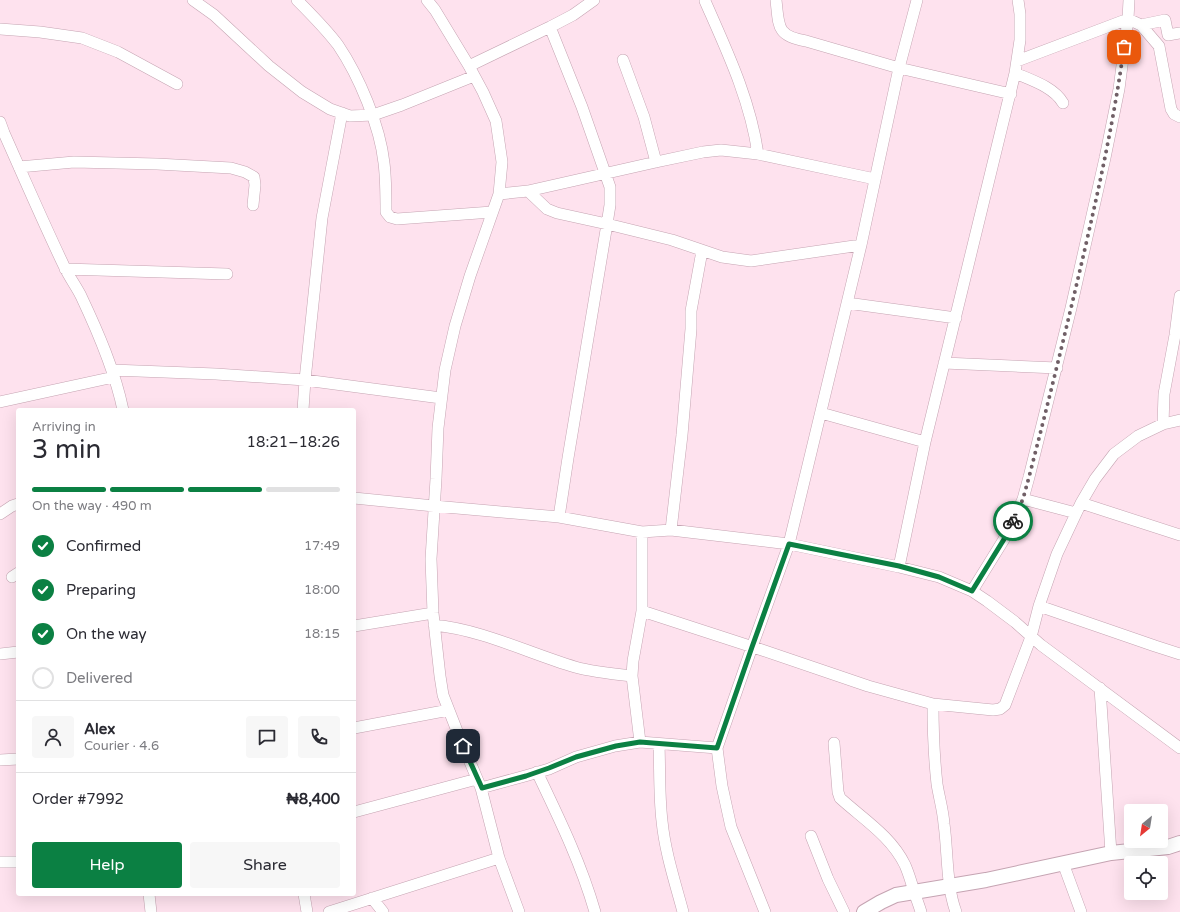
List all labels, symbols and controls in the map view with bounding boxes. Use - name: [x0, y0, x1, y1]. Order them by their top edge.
- pin: [1107, 30, 1141, 64]
- icon: bag: [1113, 36, 1135, 58]
- text: Arriving in: [32, 419, 96, 435]
- text: 18:21–18:26: [247, 433, 340, 451]
- text: 3 min: [32, 434, 101, 465]
- text: On the way · 490 m: [32, 498, 152, 514]
- courier: [993, 501, 1033, 541]
- icon: bike: [1002, 510, 1024, 532]
- icon: check: [32, 535, 54, 557]
- text: Confirmed: [66, 537, 141, 555]
- text: 17:49: [304, 538, 340, 554]
- icon: check: [32, 579, 54, 601]
- text: Preparing: [66, 581, 136, 599]
- text: 18:00: [304, 582, 340, 598]
- icon: check: [32, 623, 54, 645]
- text: On the way: [66, 625, 146, 643]
- text: 18:15: [304, 626, 340, 642]
- text: Delivered: [66, 669, 133, 687]
- button: person: [32, 716, 74, 758]
- button: chat: [246, 716, 288, 758]
- button: phone: [298, 716, 340, 758]
- text: Alex: [84, 720, 115, 738]
- pin: [446, 729, 480, 763]
- icon: home: [452, 735, 474, 757]
- text: Courier · 4.6: [84, 738, 159, 754]
- text: Order #7992: [32, 790, 124, 808]
- text: ₦8,400: [286, 790, 340, 808]
- north arrow: [1124, 804, 1168, 848]
- map controls: [1124, 804, 1168, 900]
- button: Help: [32, 842, 182, 888]
- button: Share: [190, 842, 340, 888]
- button: locate: [1124, 856, 1168, 900]

